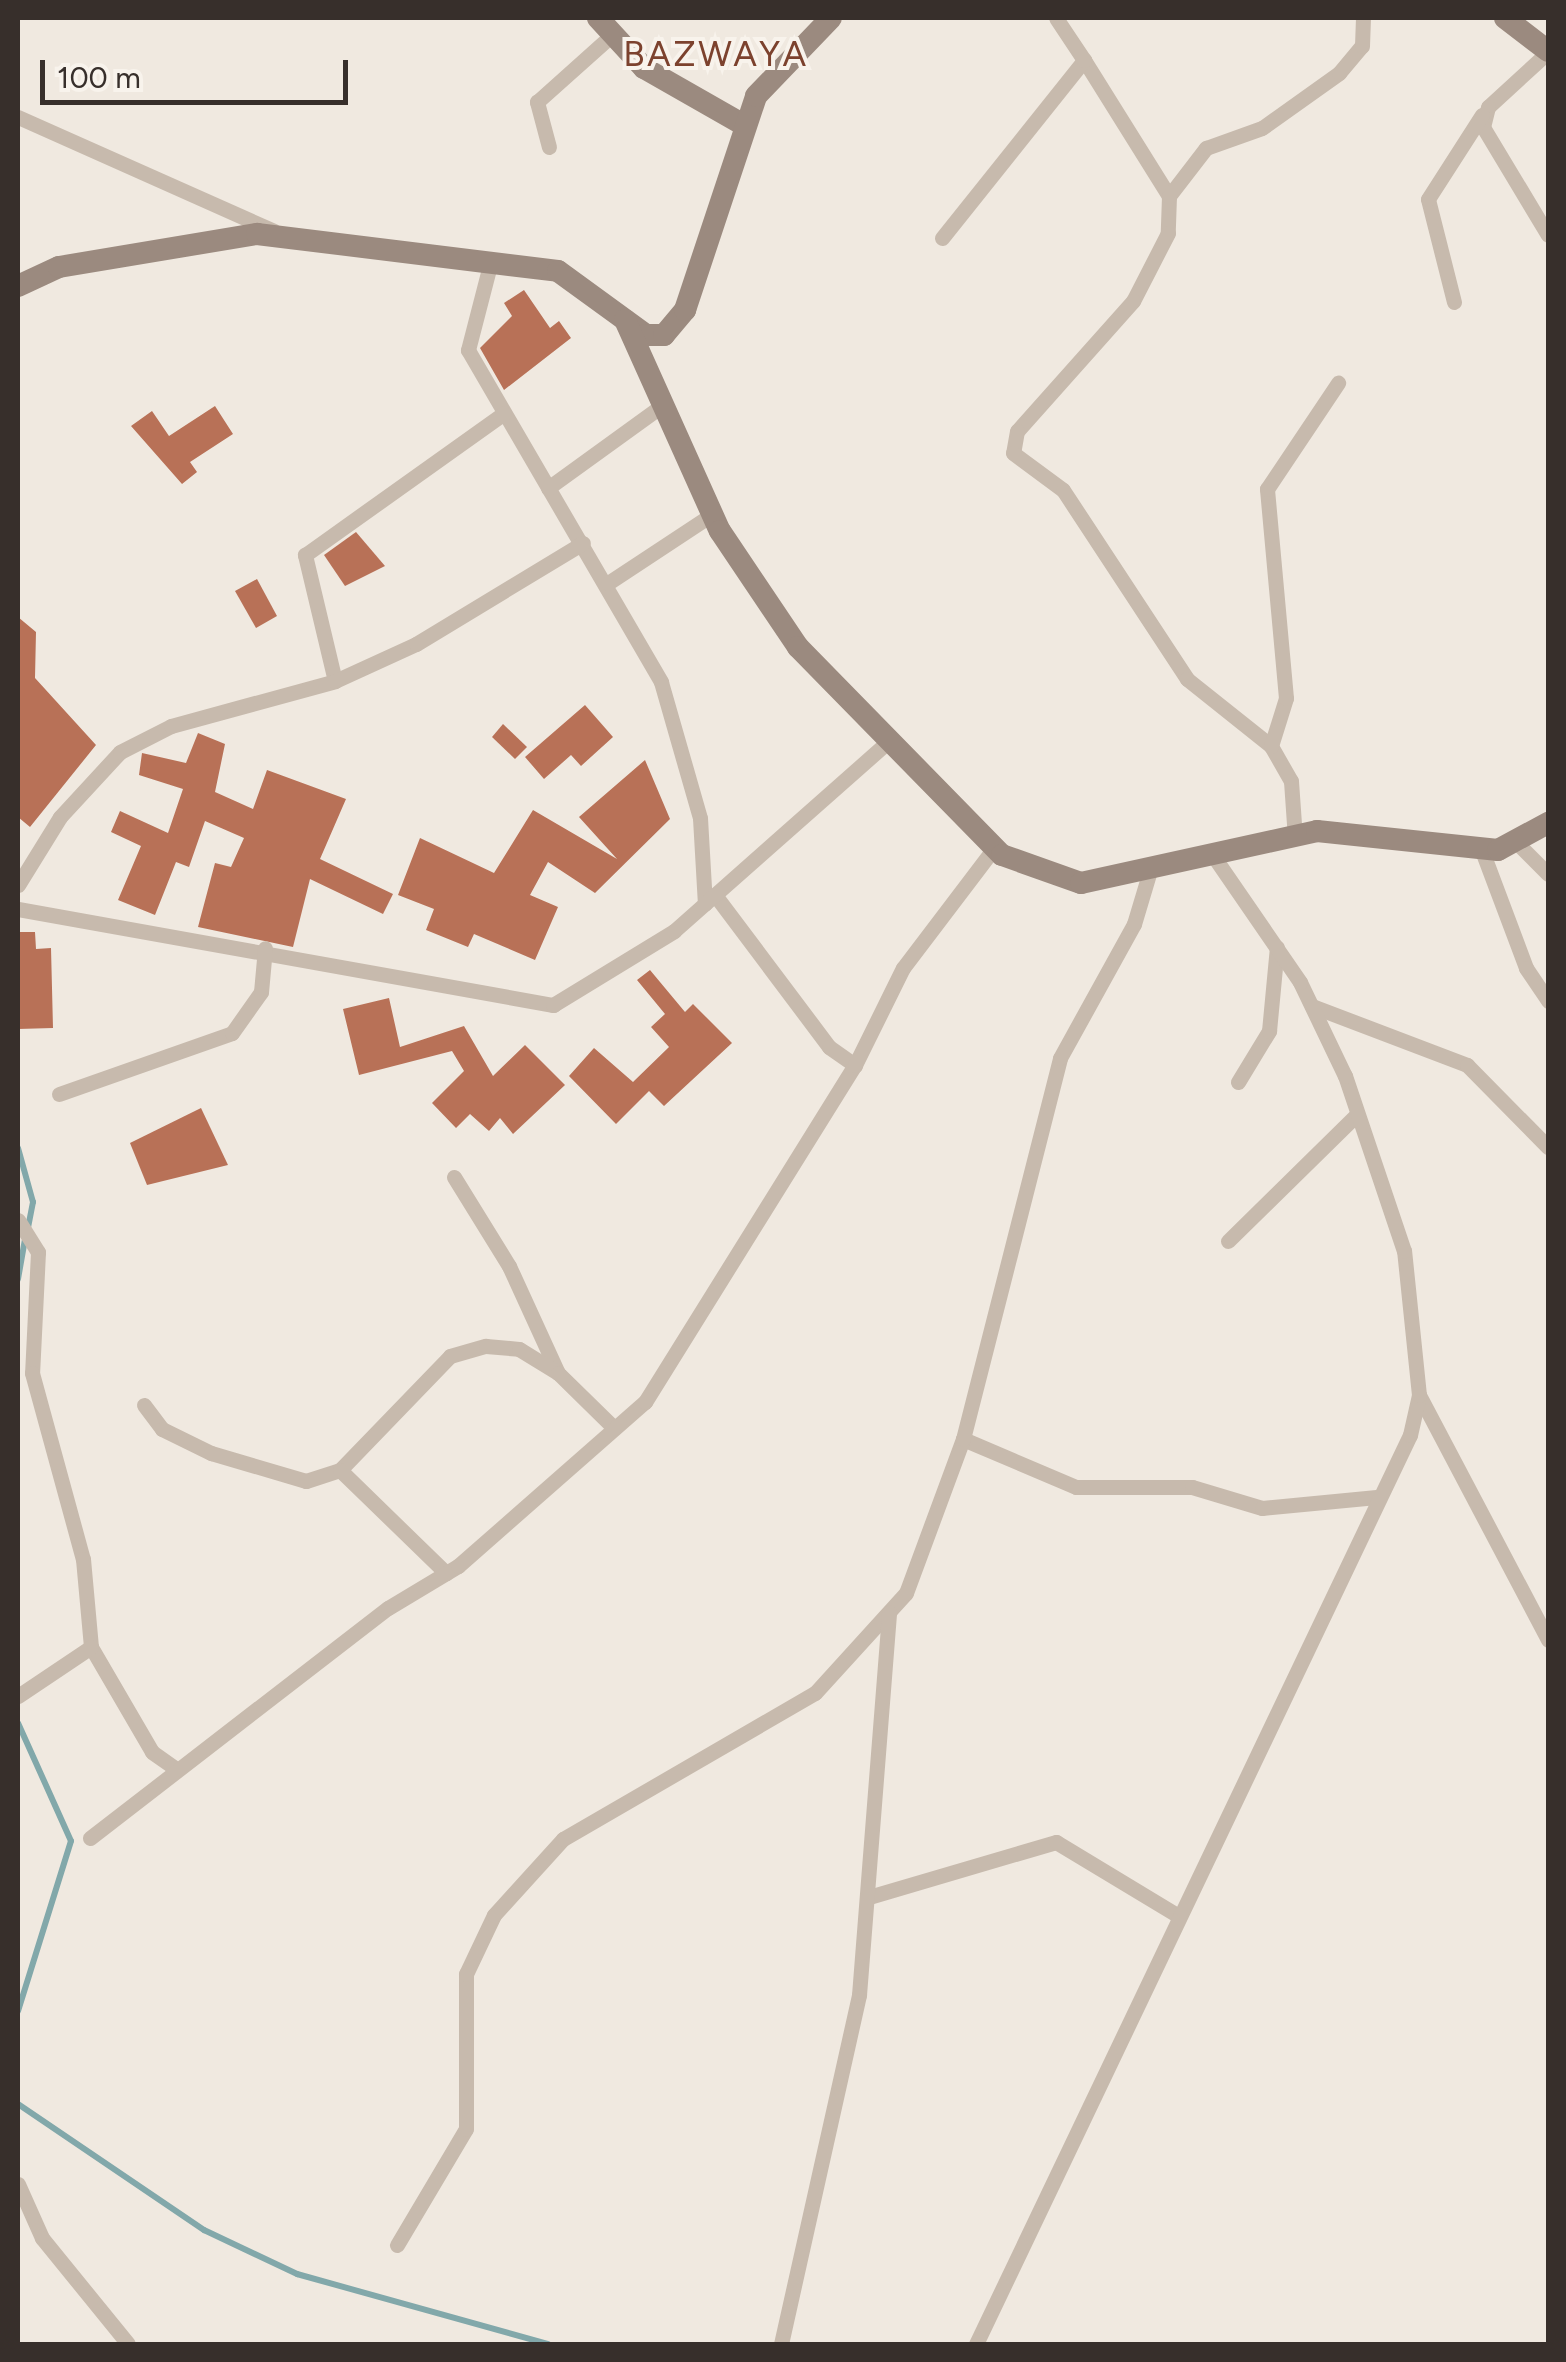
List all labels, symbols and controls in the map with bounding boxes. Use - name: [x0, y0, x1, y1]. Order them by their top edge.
- district label: BAZWAYA: [623, 33, 809, 75]
- scale bar: [45, 40, 352, 102]
- text: 100 m: [57, 59, 141, 96]

